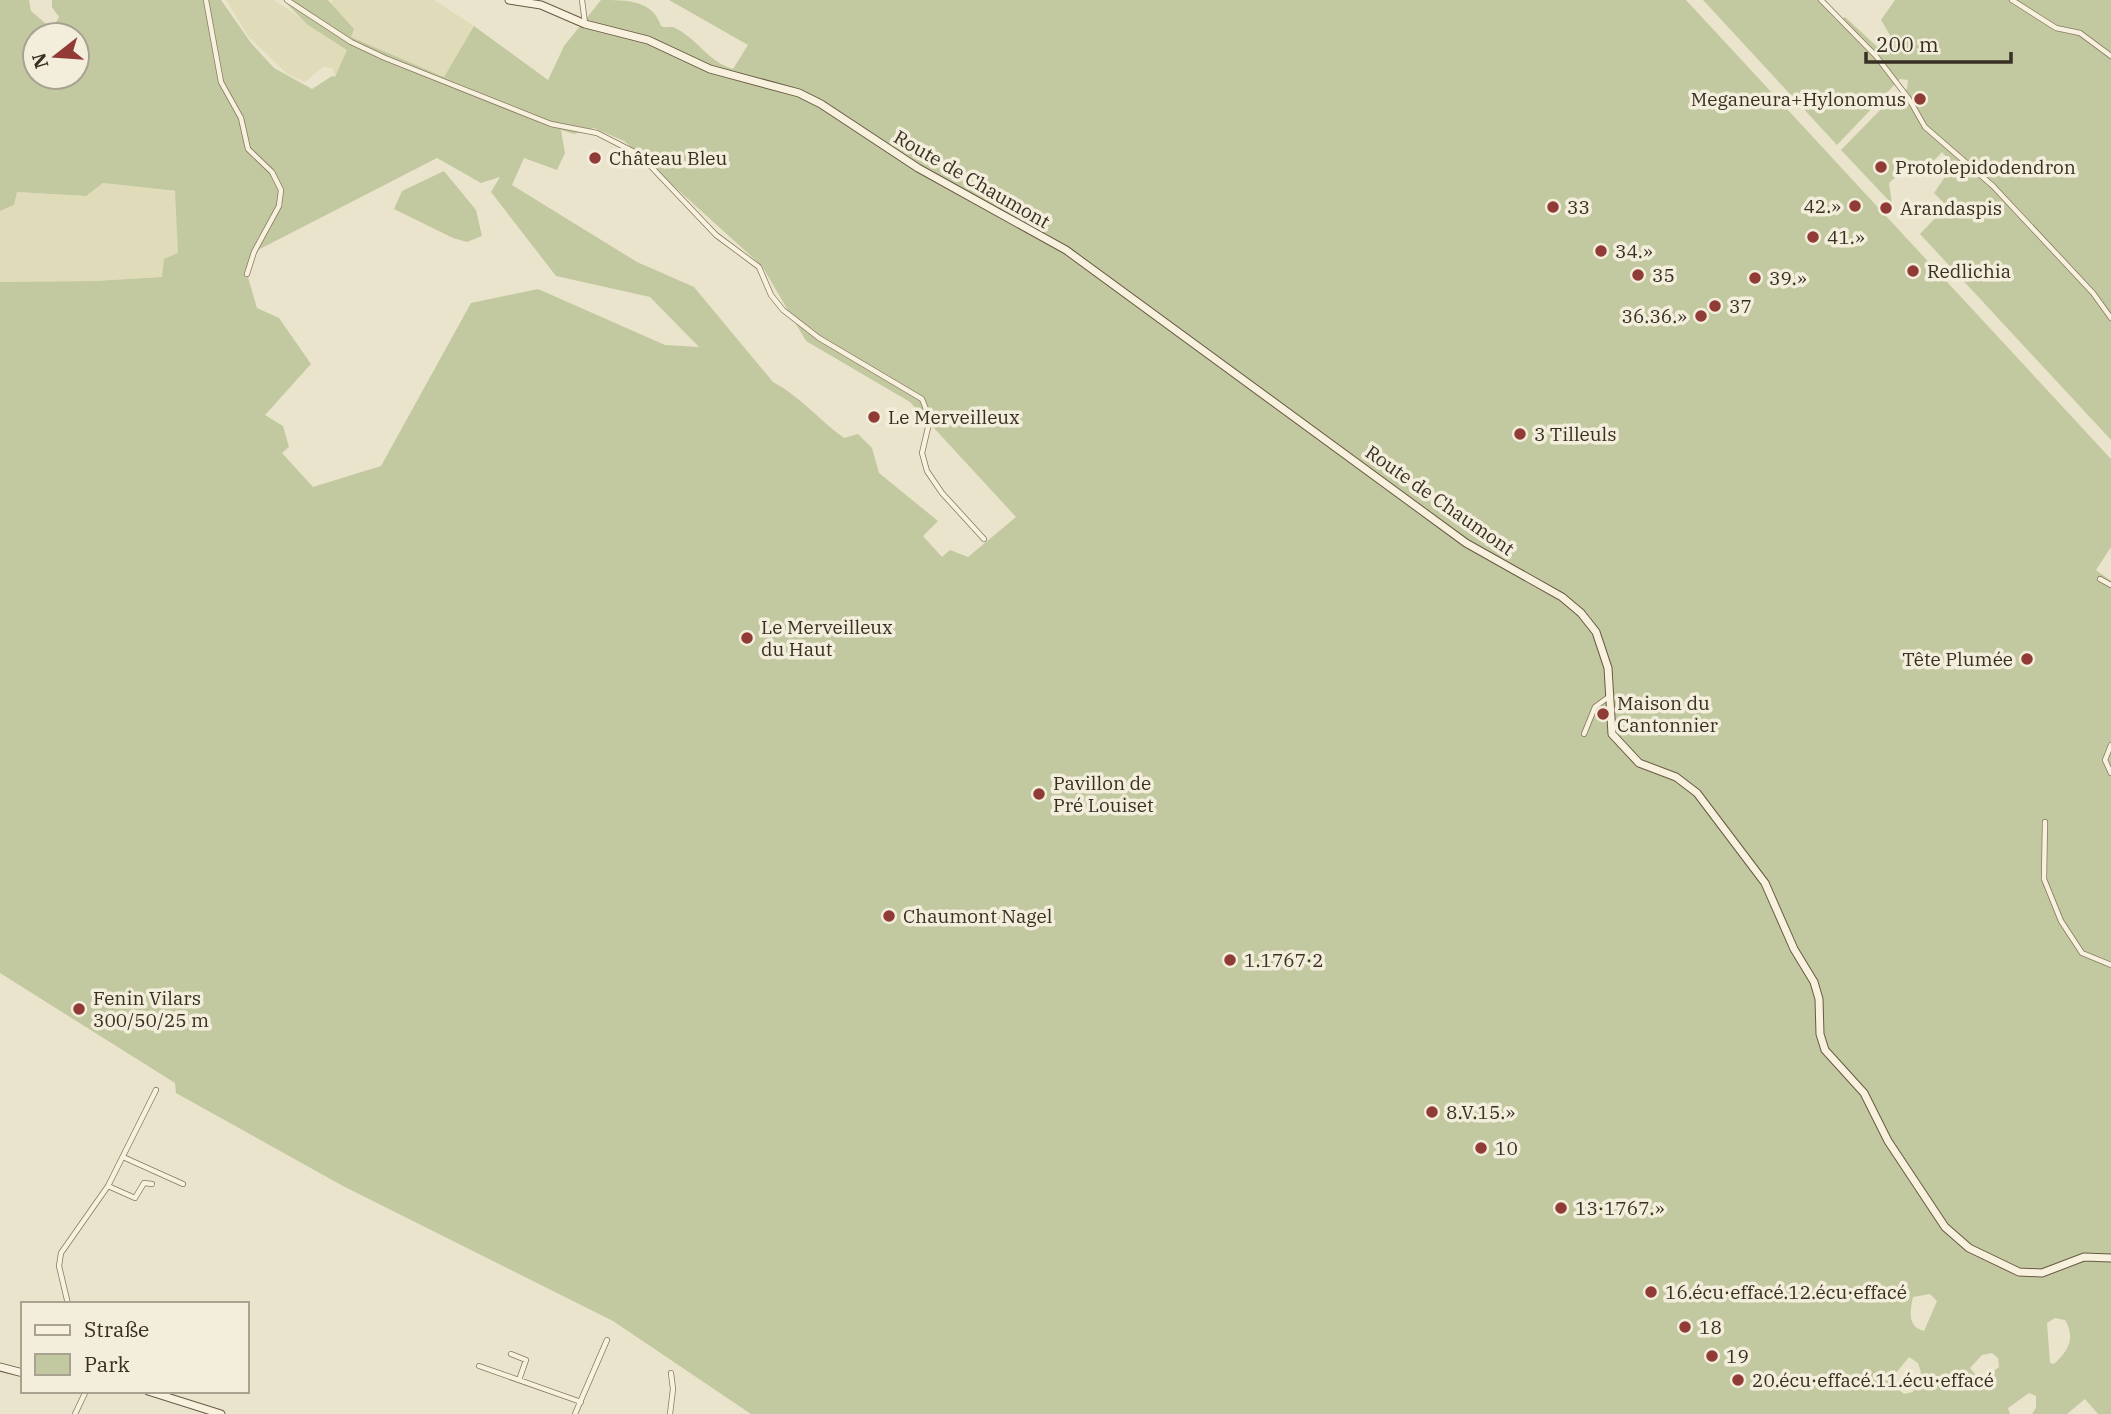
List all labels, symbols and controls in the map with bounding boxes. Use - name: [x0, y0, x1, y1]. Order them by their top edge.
- north arrow: [21, 21, 91, 91]
- scale bar: [1866, 21, 2011, 65]
- text: 200 m: [1876, 30, 1939, 58]
- text: N: [26, 50, 53, 72]
- place label: Meganeura+Hylonomus: [1691, 87, 1906, 111]
- marker: Meganeura+Hylonomus: [1912, 91, 1928, 107]
- street label: Route de Chaumont: [890, 125, 1055, 234]
- place label: Château Bleu: [609, 146, 728, 170]
- marker: Château Bleu: [587, 150, 603, 166]
- place label: Protolepidodendron: [1895, 155, 2076, 179]
- marker: Protolepidodendron: [1873, 159, 1889, 175]
- place label: 42.»: [1803, 194, 1841, 218]
- place label: 33: [1567, 195, 1590, 219]
- place label: Arandaspis: [1900, 196, 2002, 220]
- marker: 42.»: [1847, 198, 1863, 214]
- marker: 33: [1545, 199, 1561, 215]
- marker: Arandaspis: [1878, 200, 1894, 216]
- place label: 41.»: [1827, 225, 1865, 249]
- marker: 41.»: [1805, 229, 1821, 245]
- place label: 34.»: [1615, 239, 1653, 263]
- marker: 34.»: [1593, 243, 1609, 259]
- place label: Redlichia: [1927, 259, 2011, 283]
- place label: 35: [1652, 263, 1675, 287]
- marker: Redlichia: [1905, 263, 1921, 279]
- place label: 39.»: [1769, 266, 1807, 290]
- marker: 35: [1630, 267, 1646, 283]
- marker: 39.»: [1747, 270, 1763, 286]
- place label: 37: [1729, 294, 1752, 318]
- marker: 37: [1707, 298, 1723, 314]
- place label: 36.36.»: [1622, 304, 1687, 328]
- marker: 36.36.»: [1693, 308, 1709, 324]
- place label: Le Merveilleux: [888, 405, 1020, 429]
- marker: Le Merveilleux: [866, 409, 882, 425]
- place label: 3 Tilleuls: [1534, 422, 1617, 446]
- marker: 3 Tilleuls: [1512, 426, 1528, 442]
- street label: Route de Chaumont: [1361, 440, 1519, 561]
- place label: Le Merveilleux du Haut: [761, 615, 893, 661]
- marker: Le Merveilleux du Haut: [739, 630, 755, 646]
- place label: Tête Plumée: [1902, 647, 2013, 671]
- marker: Tête Plumée: [2019, 651, 2035, 667]
- place label: Maison du Cantonnier: [1617, 691, 1719, 737]
- marker: Maison du Cantonnier: [1595, 706, 1611, 722]
- place label: Pavillon de Pré Louiset: [1053, 771, 1154, 817]
- marker: Pavillon de Pré Louiset: [1031, 786, 1047, 802]
- place label: Chaumont Nagel: [903, 904, 1053, 928]
- marker: Chaumont Nagel: [881, 908, 897, 924]
- place label: 1.1767·2: [1244, 948, 1324, 972]
- marker: 1.1767·2: [1222, 952, 1238, 968]
- place label: Fenin Vilars 300/50/25 m: [93, 986, 209, 1032]
- marker: Fenin Vilars 300/50/25 m: [71, 1001, 87, 1017]
- place label: 8.V.15.»: [1446, 1100, 1515, 1124]
- marker: 8.V.15.»: [1424, 1104, 1440, 1120]
- place label: 10: [1495, 1136, 1518, 1160]
- marker: 10: [1473, 1140, 1489, 1156]
- place label: 13·1767.»: [1575, 1196, 1664, 1220]
- marker: 13·1767.»: [1553, 1200, 1569, 1216]
- place label: 16.écu·effacé.12.écu·effacé: [1665, 1280, 1907, 1304]
- marker: 16.écu·effacé.12.écu·effacé: [1643, 1284, 1659, 1300]
- legend: [21, 1302, 248, 1393]
- text: Straße: [84, 1315, 149, 1343]
- place label: 18: [1699, 1315, 1722, 1339]
- marker: 18: [1677, 1319, 1693, 1335]
- place label: 19: [1726, 1344, 1749, 1368]
- marker: 19: [1704, 1348, 1720, 1364]
- text: Park: [84, 1350, 131, 1378]
- place label: 20.écu·effacé.11.écu·effacé: [1752, 1368, 1994, 1392]
- marker: 20.écu·effacé.11.écu·effacé: [1730, 1372, 1746, 1388]

